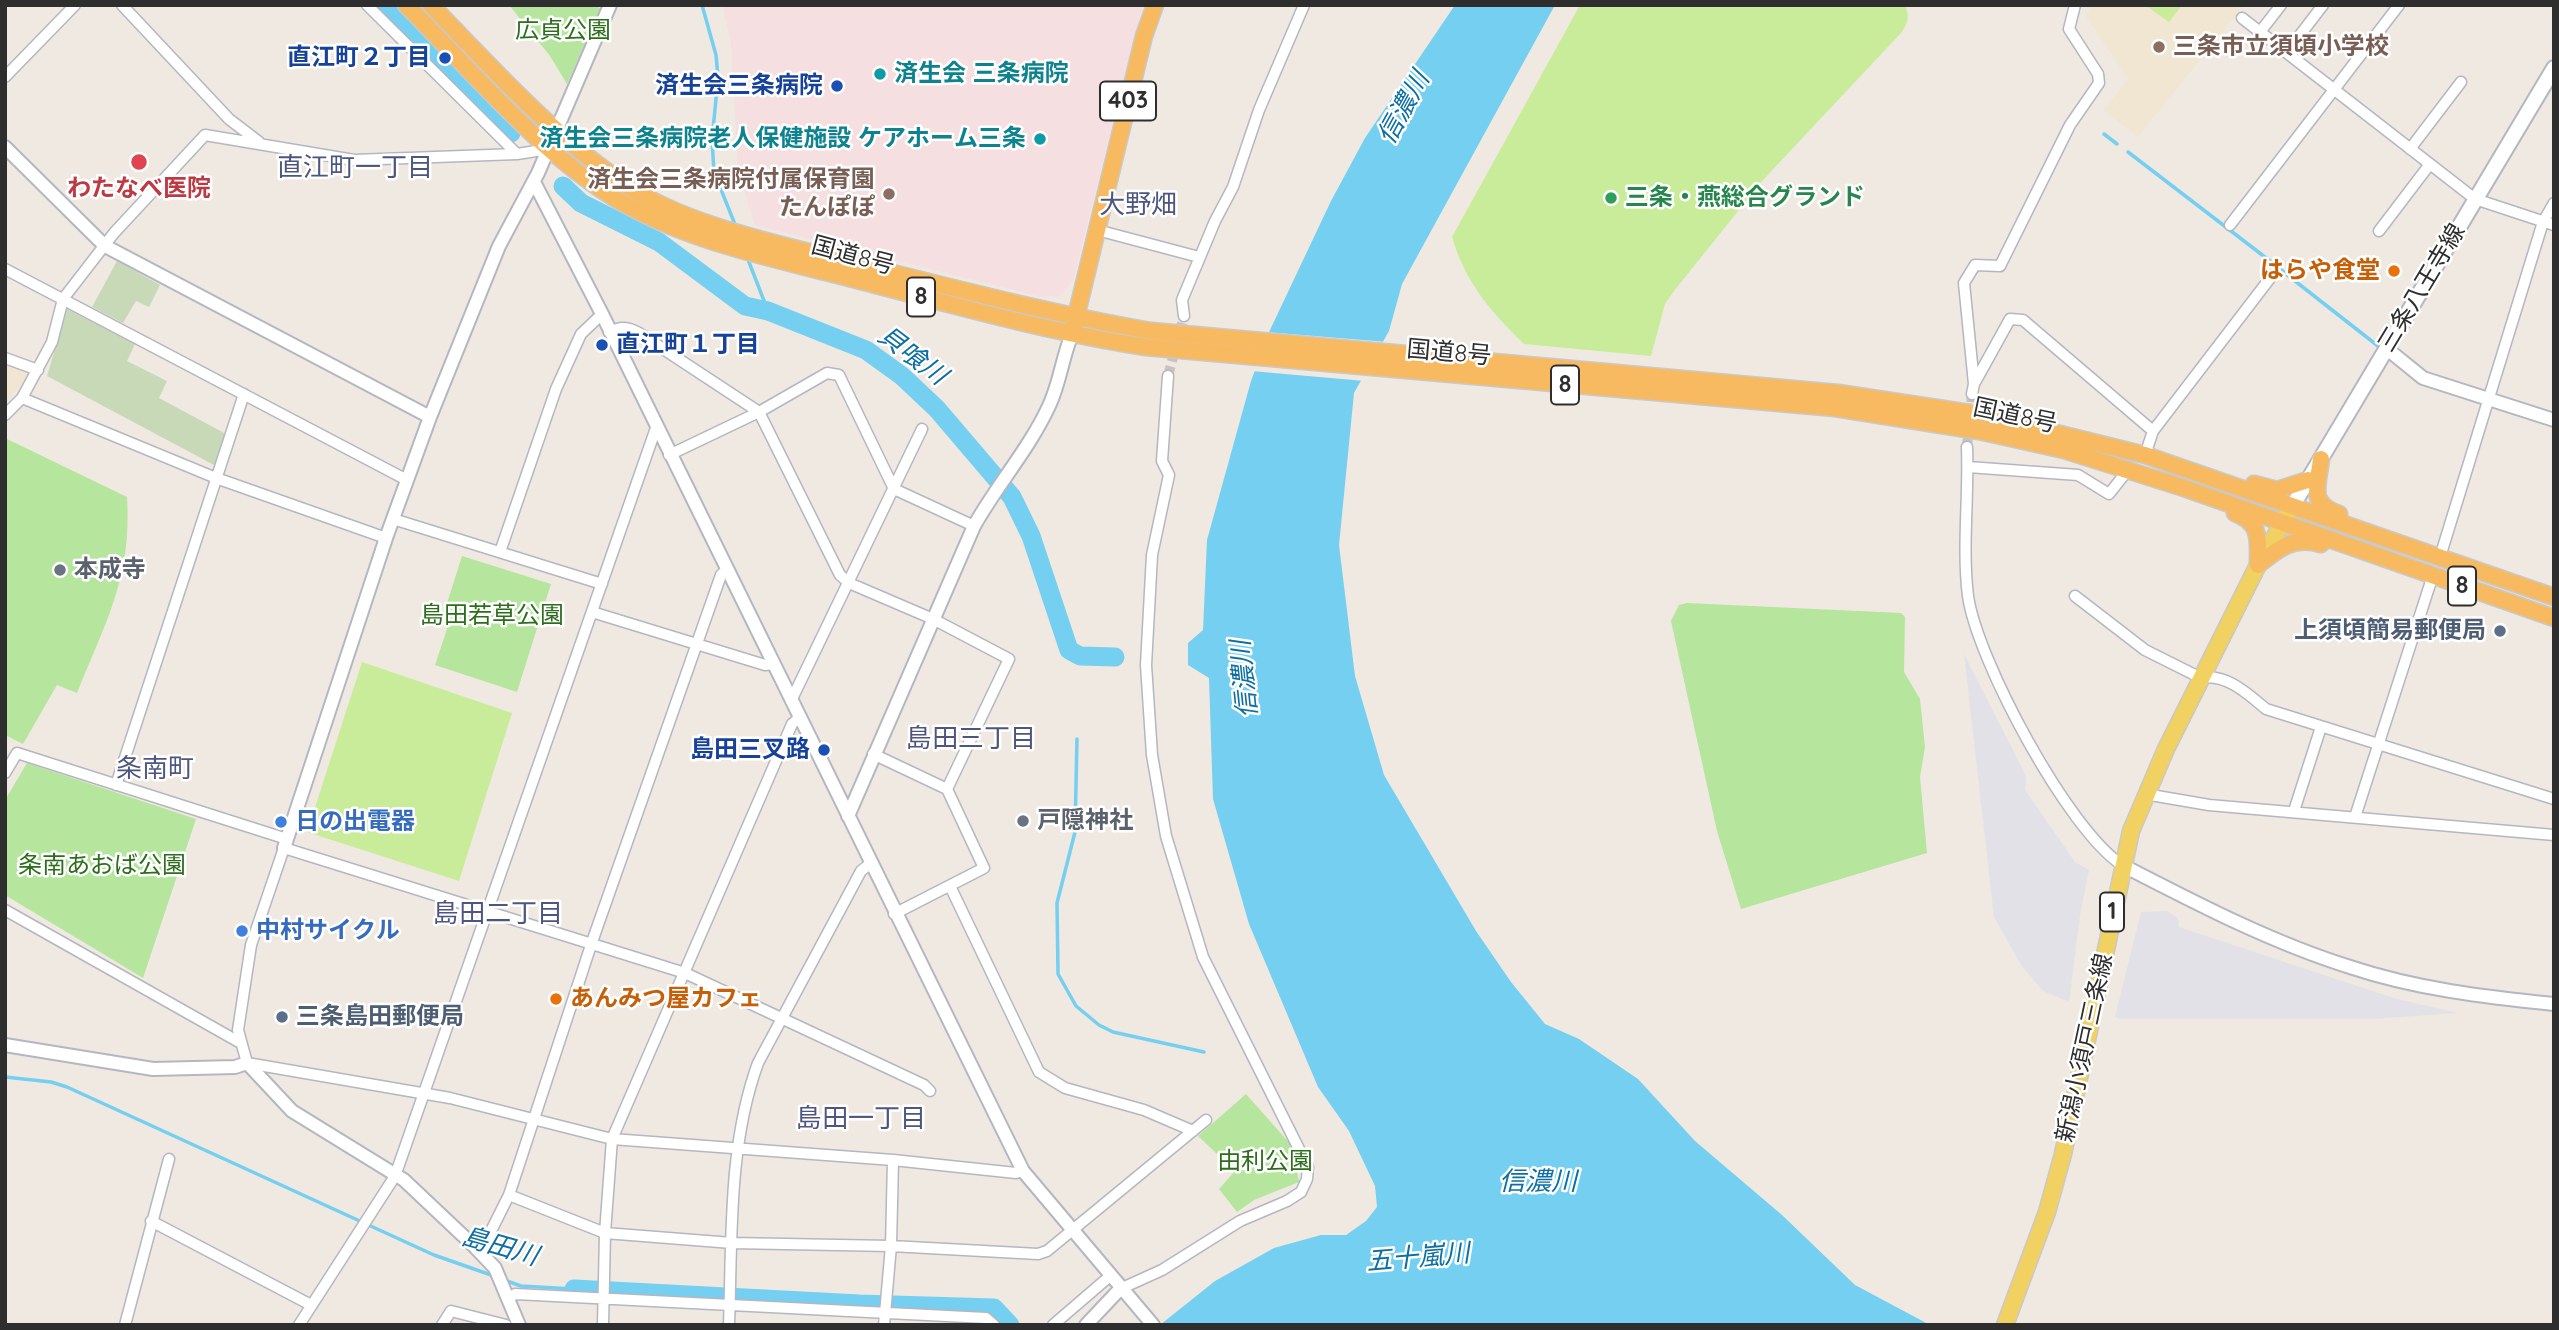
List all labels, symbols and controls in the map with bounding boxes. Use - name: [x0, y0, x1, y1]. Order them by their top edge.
- park label: 広貞公園: [515, 17, 611, 45]
- place label: 三条市立須頃小学校: [2173, 33, 2389, 61]
- marker: 三条市立須頃小学校: [2151, 39, 2167, 55]
- place label: 直江町２丁目: [287, 44, 431, 72]
- marker: 直江町２丁目: [437, 50, 453, 66]
- place label: 済生会 三条病院: [894, 60, 1069, 88]
- marker: 済生会 三条病院: [872, 66, 888, 82]
- water label: 信濃川: [1371, 66, 1437, 150]
- place label: 済生会三条病院: [655, 72, 823, 100]
- marker: 済生会三条病院: [829, 78, 845, 94]
- road number: 403: [1100, 82, 1156, 120]
- place label: 済生会三条病院老人保健施設 ケアホーム三条: [539, 125, 1026, 153]
- marker: 済生会三条病院老人保健施設 ケアホーム三条: [1032, 131, 1048, 147]
- marker: わたなべ医院: [129, 152, 149, 172]
- district label: 直江町一丁目: [277, 152, 433, 184]
- place label: 済生会三条病院付属保育園 たんぽぽ: [587, 166, 875, 222]
- place label: わたなべ医院: [67, 175, 211, 203]
- place label: 三条・燕総合グランド: [1625, 184, 1865, 212]
- marker: 済生会三条病院付属保育園 たんぽぽ: [881, 186, 897, 202]
- district label: 大野畑: [1099, 189, 1177, 221]
- marker: 三条・燕総合グランド: [1603, 190, 1619, 206]
- street label: 三条八王寺線: [2373, 219, 2471, 357]
- street label: 国道8号: [808, 231, 898, 281]
- place label: はらや食堂: [2260, 257, 2380, 285]
- marker: はらや食堂: [2386, 263, 2402, 279]
- road number: 8: [907, 278, 935, 316]
- water label: 貝喰川: [871, 320, 953, 392]
- place label: 直江町１丁目: [616, 331, 760, 359]
- street label: 国道8号: [1405, 335, 1493, 371]
- marker: 直江町１丁目: [594, 337, 610, 353]
- road number: 8: [1551, 366, 1579, 404]
- street label: 国道8号: [1970, 393, 2060, 439]
- place label: 本成寺: [74, 556, 146, 584]
- marker: 本成寺: [52, 562, 68, 578]
- road number: 8: [2448, 566, 2476, 606]
- park label: 島田若草公園: [420, 602, 564, 630]
- place label: 上須頃簡易郵便局: [2294, 617, 2486, 645]
- marker: 上須頃簡易郵便局: [2492, 623, 2508, 639]
- water label: 信濃川: [1225, 639, 1265, 719]
- district label: 島田三丁目: [906, 723, 1036, 755]
- place label: 島田三叉路: [690, 736, 810, 764]
- marker: 島田三叉路: [816, 742, 832, 758]
- district label: 条南町: [116, 753, 194, 785]
- place label: 戸隠神社: [1037, 807, 1133, 835]
- place label: 日の出電器: [295, 808, 415, 836]
- marker: 戸隠神社: [1015, 813, 1031, 829]
- marker: 日の出電器: [273, 814, 289, 830]
- park label: 条南あおば公園: [18, 852, 186, 880]
- road number: 1: [2100, 892, 2124, 931]
- district label: 島田二丁目: [433, 898, 563, 930]
- place label: 中村サイクル: [256, 917, 400, 945]
- marker: 中村サイクル: [234, 923, 250, 939]
- street label: 新潟小須戸三条線: [2051, 951, 2119, 1145]
- place label: あんみつ屋カフェ: [570, 985, 762, 1013]
- marker: あんみつ屋カフェ: [548, 991, 564, 1007]
- place label: 三条島田郵便局: [296, 1003, 464, 1031]
- marker: 三条島田郵便局: [274, 1009, 290, 1025]
- district label: 島田一丁目: [796, 1103, 926, 1135]
- park label: 由利公園: [1217, 1148, 1313, 1176]
- water label: 信濃川: [1499, 1166, 1577, 1198]
- water label: 島田川: [458, 1221, 542, 1273]
- water label: 五十嵐川: [1365, 1238, 1471, 1278]

